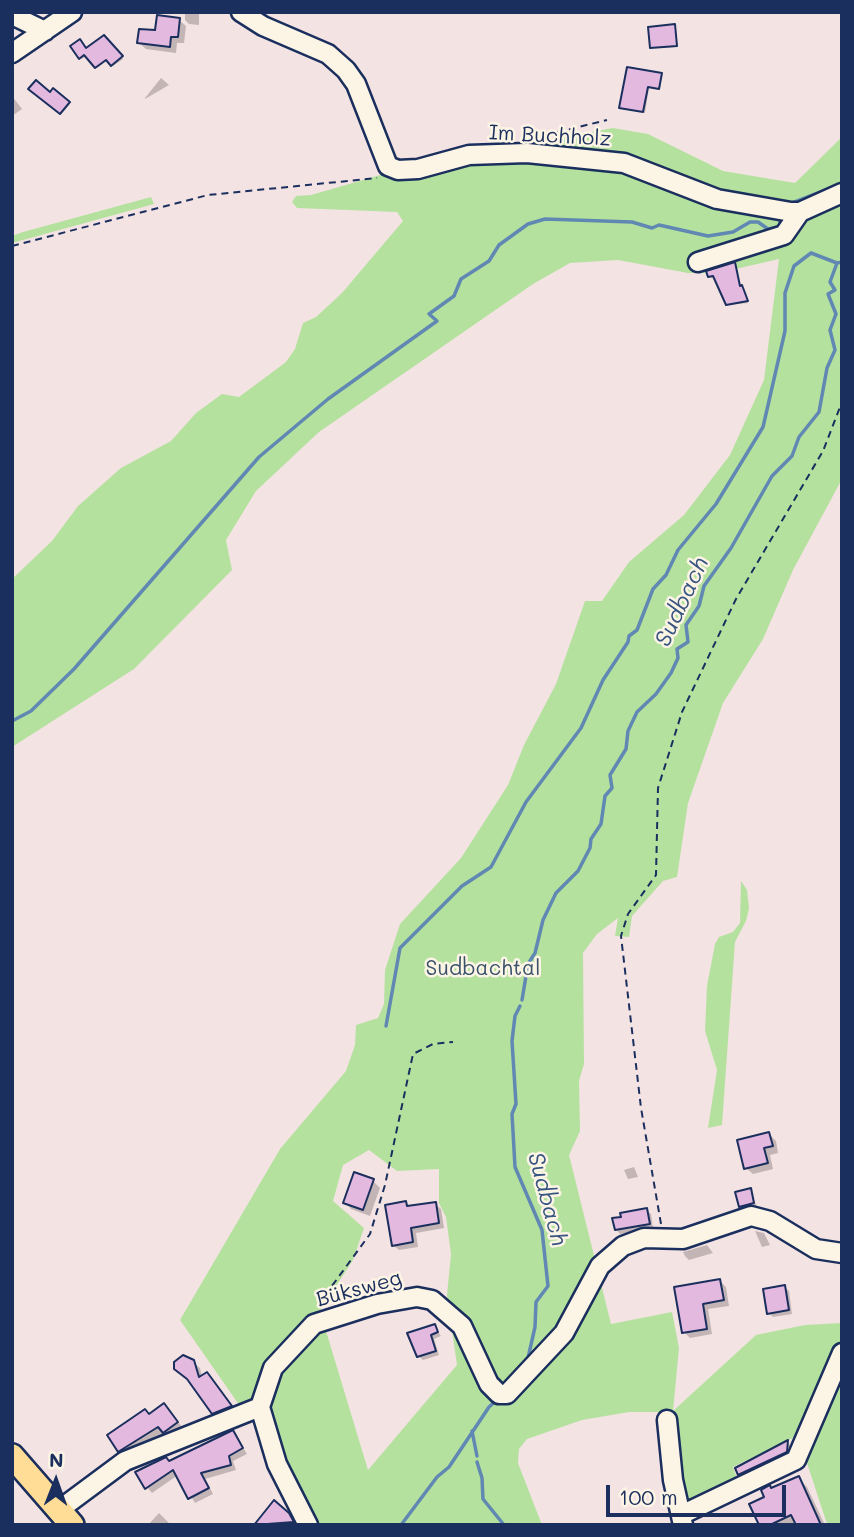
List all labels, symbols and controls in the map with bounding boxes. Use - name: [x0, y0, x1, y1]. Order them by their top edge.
- street label: Im Buchholz: [488, 120, 612, 152]
- water label: Sudbach: [649, 553, 715, 651]
- park label: Sudbachtal: [426, 956, 540, 982]
- water label: Sudbach: [521, 1149, 573, 1249]
- street label: Büksweg: [314, 1266, 404, 1312]
- north arrow: [21, 1446, 91, 1516]
- text: N: [49, 1447, 64, 1472]
- scale bar: [609, 1470, 789, 1514]
- text: 100 m: [619, 1483, 678, 1510]

